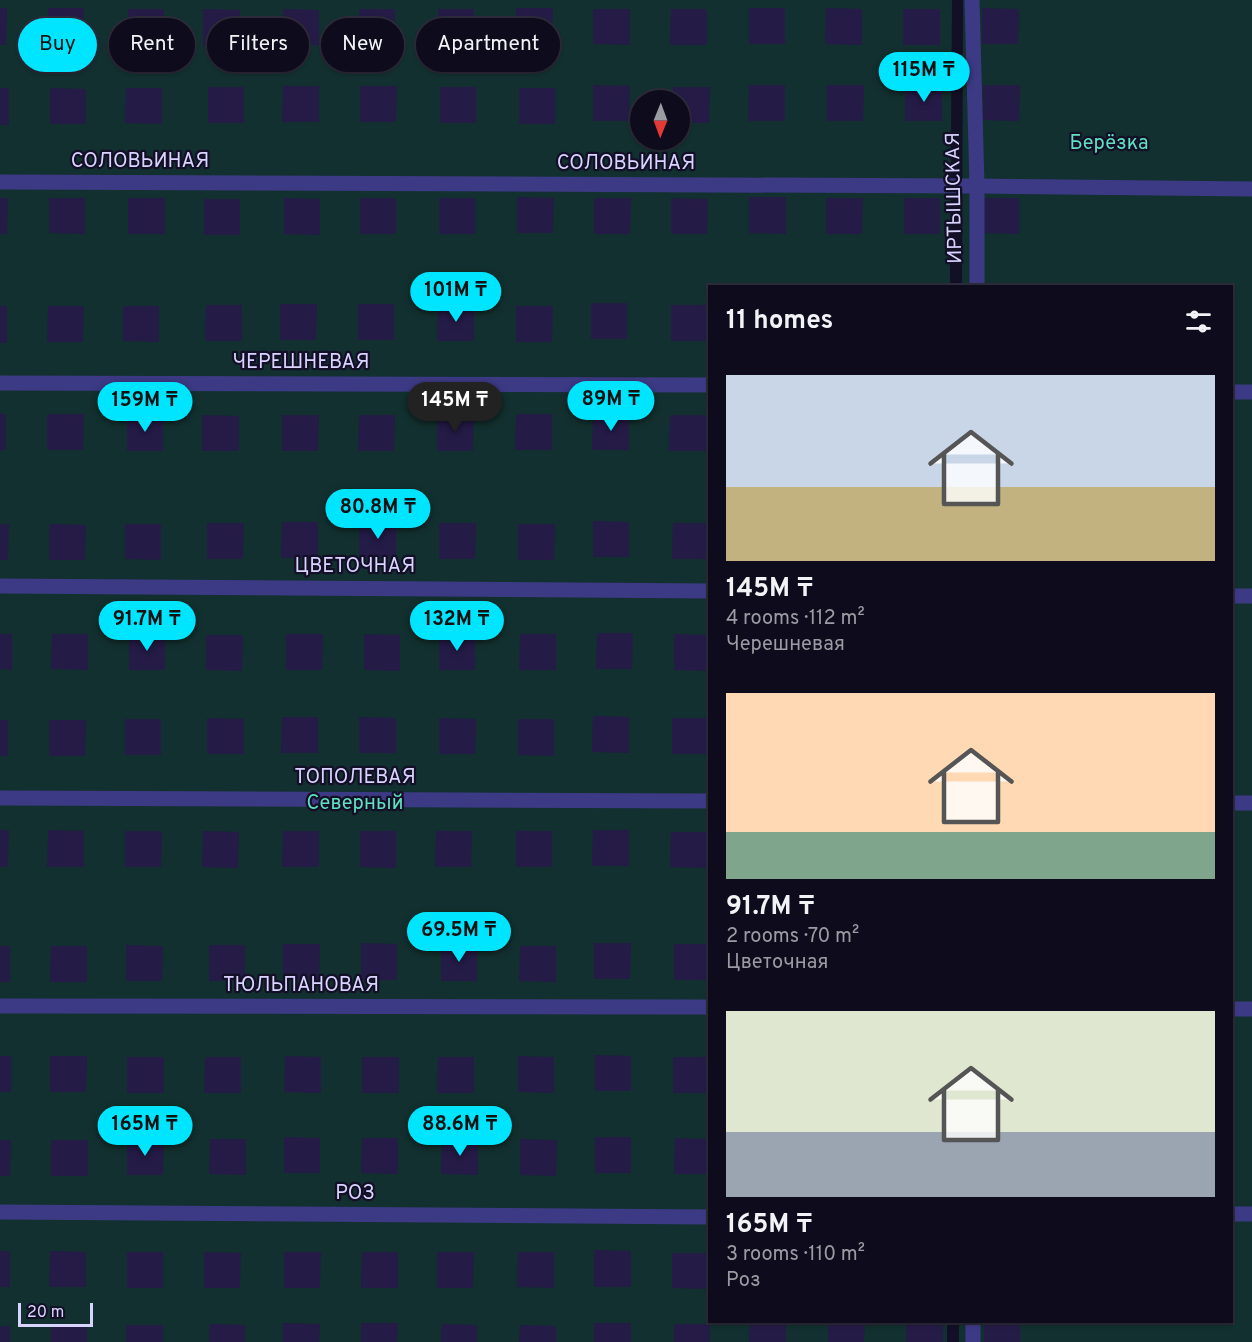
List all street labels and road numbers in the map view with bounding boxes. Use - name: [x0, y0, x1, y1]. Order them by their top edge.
- street label: ИРТЫШСКАЯ: [941, 132, 969, 264]
- street label: СОЛОВЬИНАЯ: [71, 149, 209, 175]
- street label: СОЛОВЬИНАЯ: [557, 151, 695, 177]
- street label: ЧЕРЕШНЕВАЯ: [233, 350, 369, 376]
- street label: ЦВЕТОЧНАЯ: [295, 554, 415, 580]
- street label: ТОПОЛЕВАЯ: [294, 765, 416, 791]
- street label: ТЮЛЬПАНОВАЯ: [223, 973, 379, 999]
- street label: РОЗ: [335, 1181, 375, 1207]

